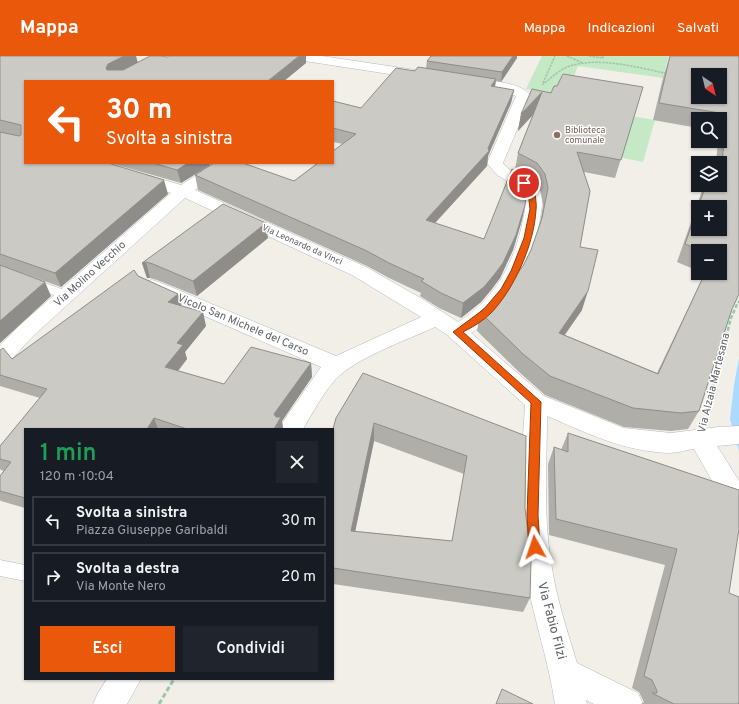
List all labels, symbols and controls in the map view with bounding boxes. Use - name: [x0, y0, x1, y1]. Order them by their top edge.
- text: Mappa: [20, 16, 79, 40]
- text: Mappa: [524, 20, 565, 37]
- text: Indicazioni: [587, 20, 655, 37]
- text: Salvati: [677, 20, 719, 37]
- north arrow: [691, 68, 727, 104]
- map controls: [691, 68, 727, 280]
- text: 30 m: [106, 93, 172, 129]
- icon: left: [40, 96, 92, 148]
- button: search: [691, 112, 727, 148]
- place label: Biblioteca comunale: [565, 125, 606, 146]
- text: Svolta a sinistra: [106, 128, 233, 151]
- marker: Biblioteca comunale: [552, 130, 562, 140]
- button: layers: [691, 156, 727, 192]
- pin: [507, 166, 541, 200]
- icon: arrive: [513, 172, 535, 194]
- button: +: [691, 200, 727, 236]
- street label: Via Leonardo da Vinci: [260, 222, 344, 268]
- street label: Via Molino Vecchio: [51, 238, 129, 310]
- button: −: [691, 244, 727, 280]
- street label: Vicolo San Michele del Carso: [175, 291, 311, 359]
- street label: Via Alzaia Martesana: [695, 331, 733, 434]
- text: 1 min: [40, 439, 97, 469]
- button: close: [276, 441, 318, 483]
- text: 120 m · 10:04: [40, 469, 114, 485]
- text: Svolta a sinistra: [76, 504, 187, 523]
- icon: left: [42, 510, 64, 532]
- text: 30 m: [281, 512, 316, 531]
- text: Piazza Giuseppe Garibaldi: [76, 523, 227, 539]
- position arrow: [514, 526, 556, 568]
- text: Svolta a destra: [76, 560, 179, 579]
- icon: right: [42, 566, 64, 588]
- text: 20 m: [281, 568, 316, 587]
- text: Via Monte Nero: [76, 579, 166, 595]
- street label: Via Fabio Filzi: [533, 580, 569, 662]
- button: Esci: [40, 626, 175, 672]
- button: Condividi: [183, 626, 318, 672]

